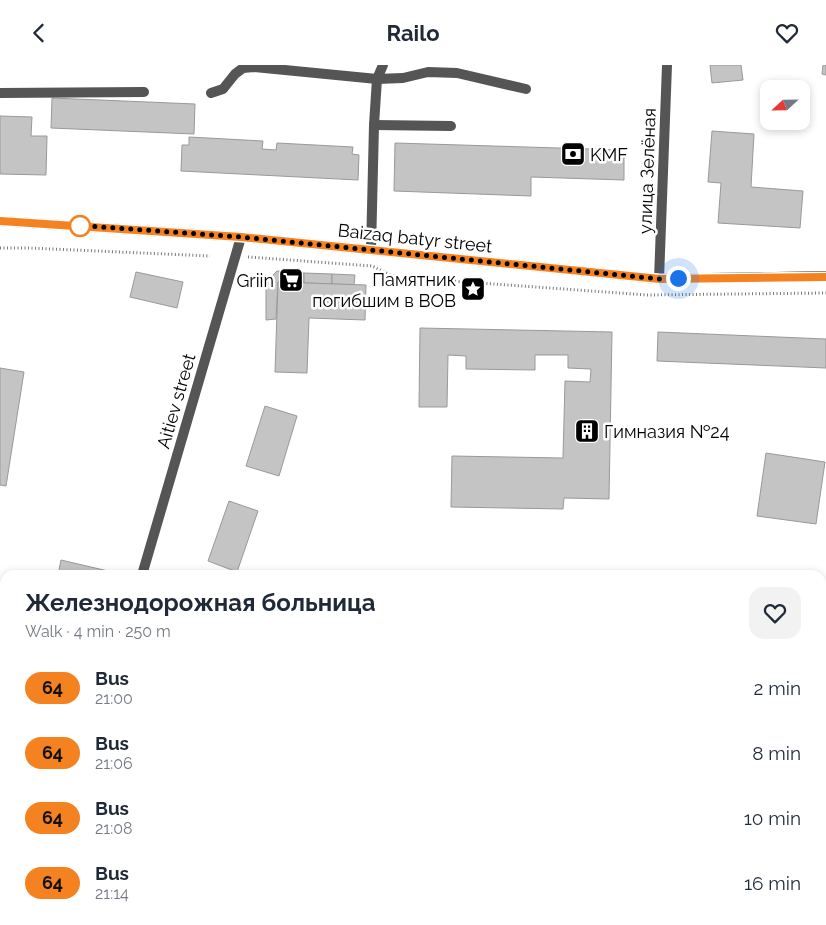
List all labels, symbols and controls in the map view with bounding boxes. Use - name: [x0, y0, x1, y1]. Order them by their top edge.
- icon: back: [25, 19, 53, 47]
- icon: heart: [773, 19, 801, 47]
- text: Railo: [387, 20, 439, 46]
- north arrow: [760, 80, 810, 130]
- map controls: [760, 80, 810, 130]
- street label: улица Зелёная: [634, 108, 660, 234]
- bank icon: KMF: [560, 141, 586, 167]
- place label: KMF: [590, 144, 628, 165]
- unlabelled marker: [69, 215, 91, 237]
- street label: Baizaq batyr street: [337, 219, 493, 257]
- your location: [666, 266, 691, 291]
- supermarket icon: Griin: [278, 267, 304, 293]
- place label: Памятник погибшим в ВОВ: [312, 269, 456, 311]
- place label: Griin: [236, 270, 274, 291]
- place icon: Памятник погибшим в ВОВ: [460, 276, 486, 302]
- street label: Aitiev street: [152, 351, 200, 451]
- building icon: Гимназия №24: [574, 418, 600, 444]
- place label: Гимназия №24: [604, 421, 730, 442]
- button: heart: [749, 587, 801, 639]
- text: Железнодорожная больница: [25, 588, 376, 617]
- text: Walk · 4 min · 250 m: [25, 622, 171, 641]
- text: Bus: [95, 667, 129, 689]
- text: 64: [42, 677, 63, 698]
- text: 2 min: [754, 677, 801, 699]
- text: 21:00: [95, 689, 133, 708]
- text: Bus: [95, 732, 129, 754]
- text: 64: [42, 742, 63, 763]
- text: 8 min: [752, 742, 801, 764]
- text: 21:06: [95, 754, 133, 773]
- text: Bus: [95, 797, 129, 819]
- text: 64: [42, 807, 63, 828]
- text: 10 min: [744, 807, 801, 829]
- text: 21:08: [95, 819, 132, 838]
- text: Bus: [95, 862, 129, 884]
- text: 64: [42, 872, 63, 893]
- text: 16 min: [744, 872, 801, 894]
- text: 21:14: [95, 884, 129, 903]

